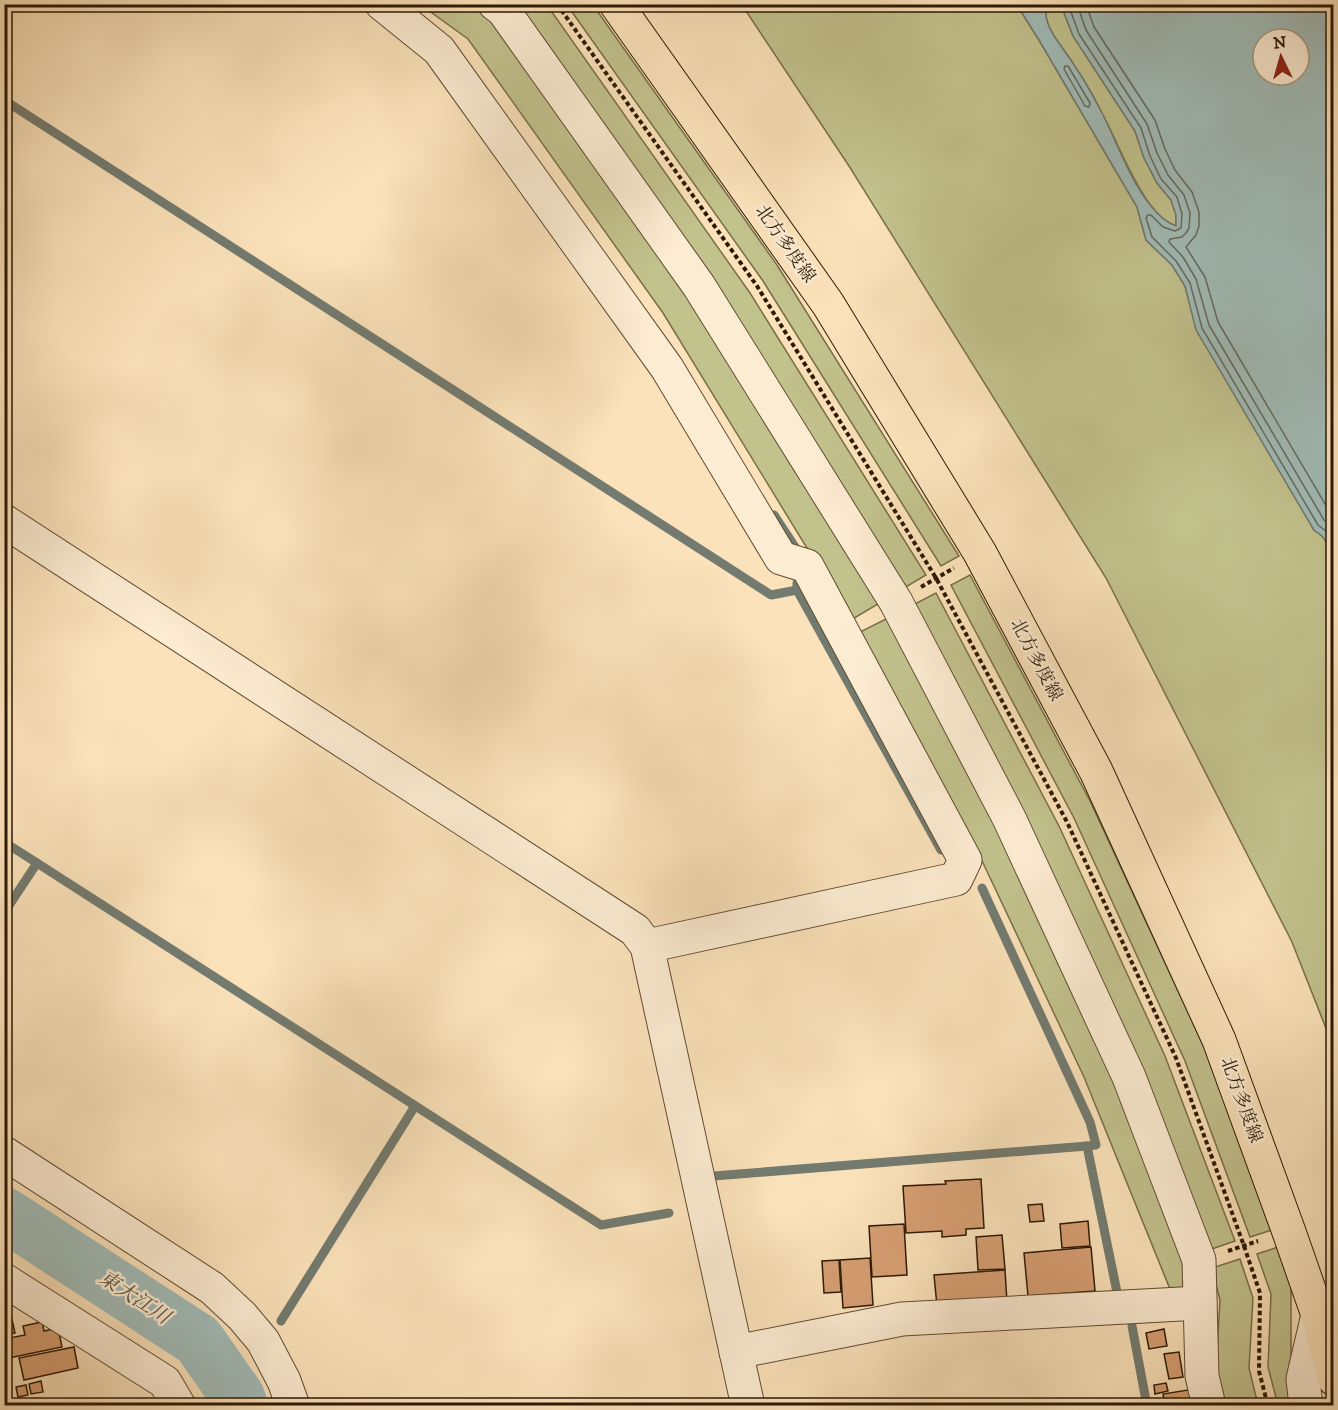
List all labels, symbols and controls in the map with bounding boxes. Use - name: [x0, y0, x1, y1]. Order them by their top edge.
- north arrow: [1251, 27, 1311, 87]
- text: N: [1272, 33, 1287, 54]
- street label: 北方多度線: [750, 201, 820, 287]
- street label: 北方多度線: [1005, 615, 1067, 705]
- street label: 北方多度線: [1215, 1054, 1267, 1146]
- water label: 東大江川: [94, 1266, 176, 1331]

